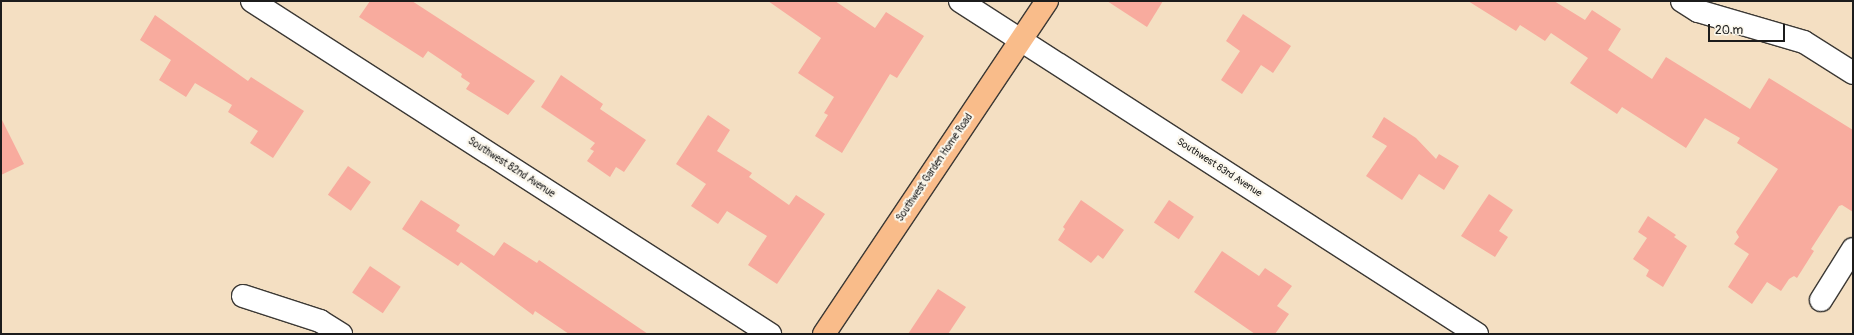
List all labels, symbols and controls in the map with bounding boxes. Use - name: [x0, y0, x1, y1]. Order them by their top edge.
- scale bar: [1710, 16, 1787, 42]
- text: 20 m: [1715, 23, 1743, 38]
- street label: Southwest Garden Home Road: [894, 112, 976, 224]
- street label: Southwest 82nd Avenue: [465, 135, 557, 201]
- street label: Southwest 83rd Avenue: [1174, 136, 1264, 200]

